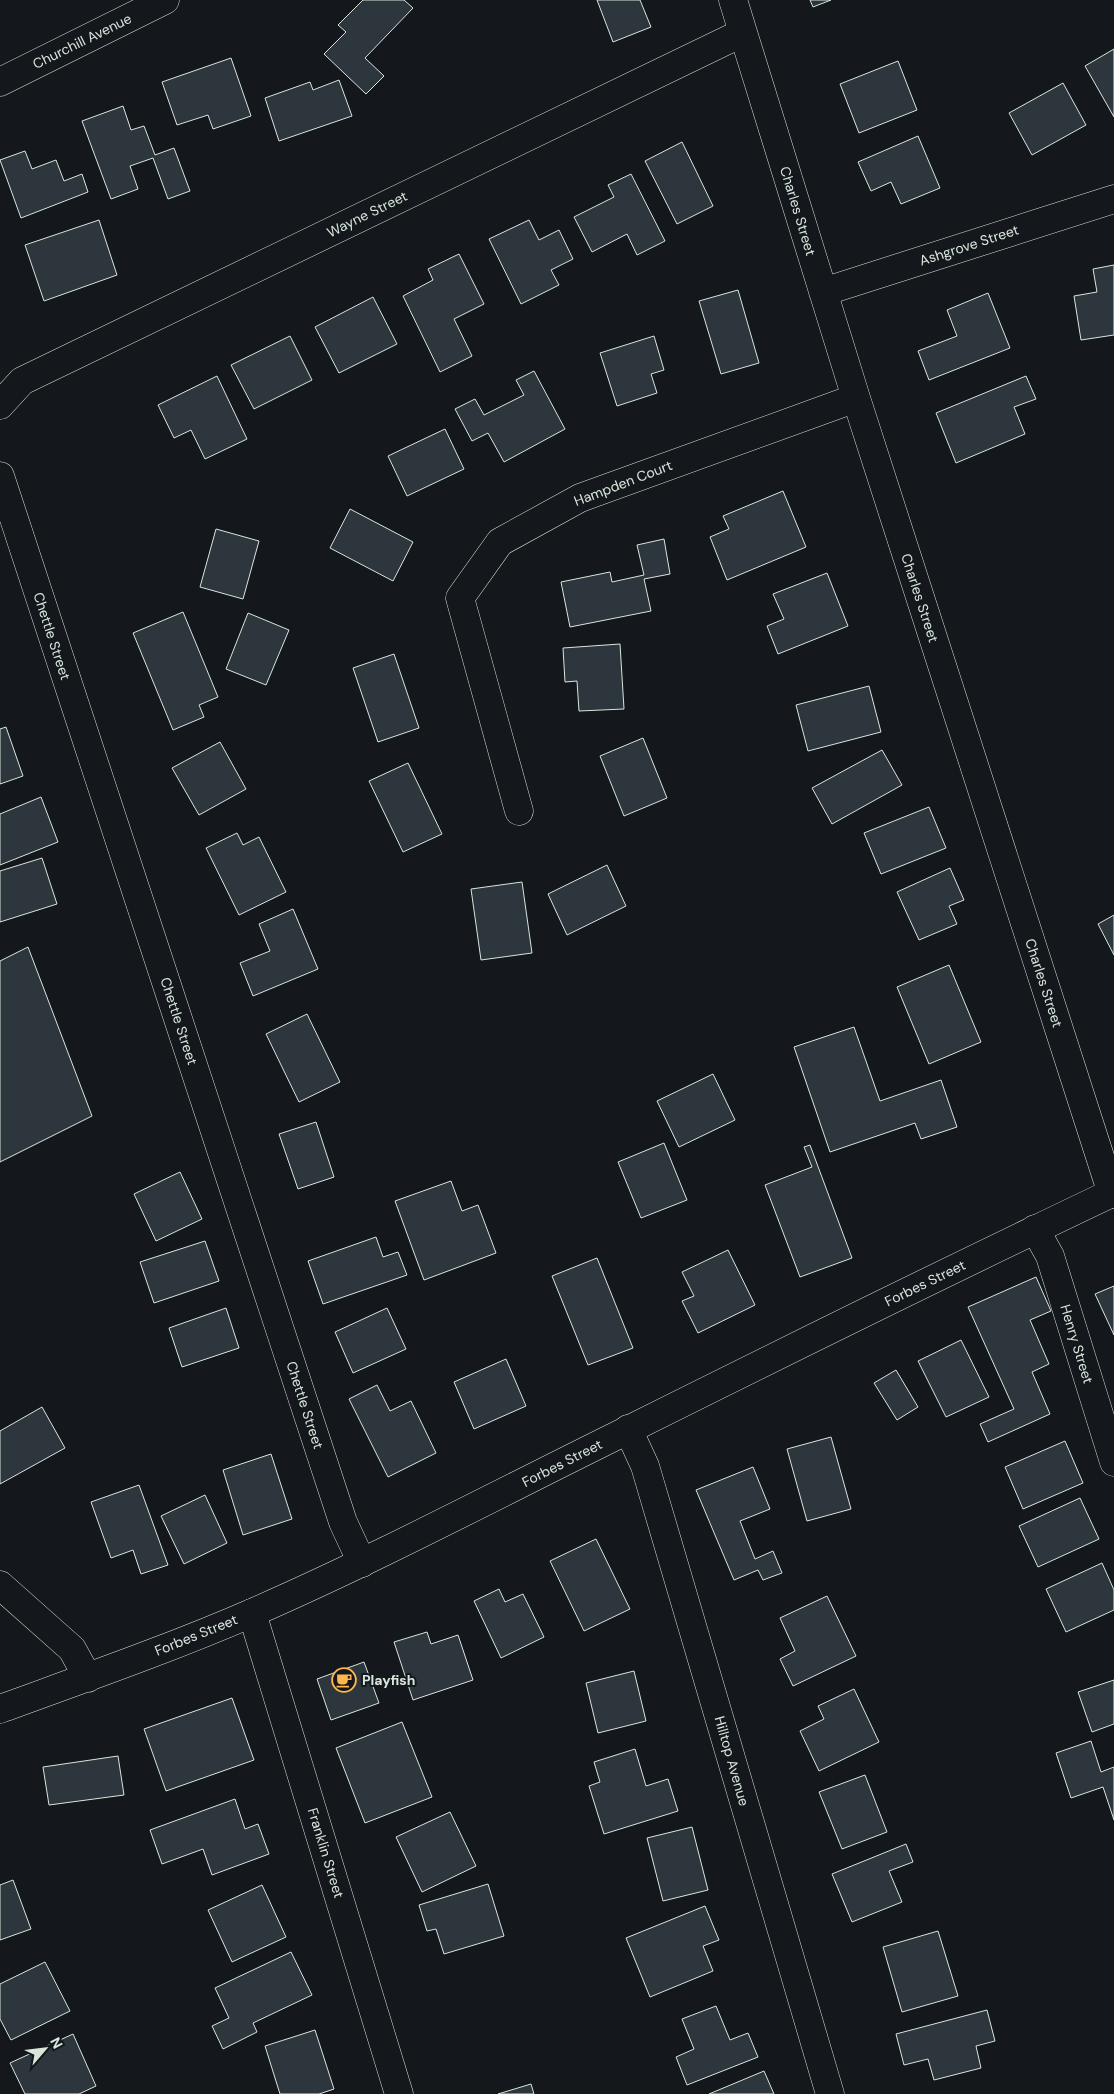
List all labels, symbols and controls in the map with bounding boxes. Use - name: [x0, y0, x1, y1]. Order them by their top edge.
- street label: Churchill Avenue: [30, 9, 135, 73]
- street label: Charles Street: [776, 164, 820, 258]
- street label: Wayne Street: [324, 187, 410, 241]
- street label: Ashgrove Street: [917, 220, 1021, 270]
- street label: Hampden Court: [571, 456, 675, 510]
- street label: Charles Street: [897, 551, 943, 645]
- street label: Chettle Street: [29, 590, 75, 682]
- street label: Charles Street: [1021, 936, 1067, 1030]
- street label: Chettle Street: [156, 975, 202, 1067]
- street label: Forbes Street: [882, 1256, 968, 1310]
- street label: Henry Street: [1056, 1302, 1098, 1386]
- street label: Chettle Street: [282, 1359, 328, 1451]
- street label: Forbes Street: [519, 1435, 605, 1491]
- street label: Forbes Street: [152, 1610, 240, 1660]
- cafe icon: Playfish: [331, 1667, 357, 1693]
- place label: Playfish: [362, 1671, 415, 1689]
- street label: Hilltop Avenue: [711, 1714, 753, 1808]
- street label: Franklin Street: [304, 1806, 348, 1900]
- north arrow: [20, 2024, 70, 2074]
- text: N: [46, 2034, 67, 2052]

